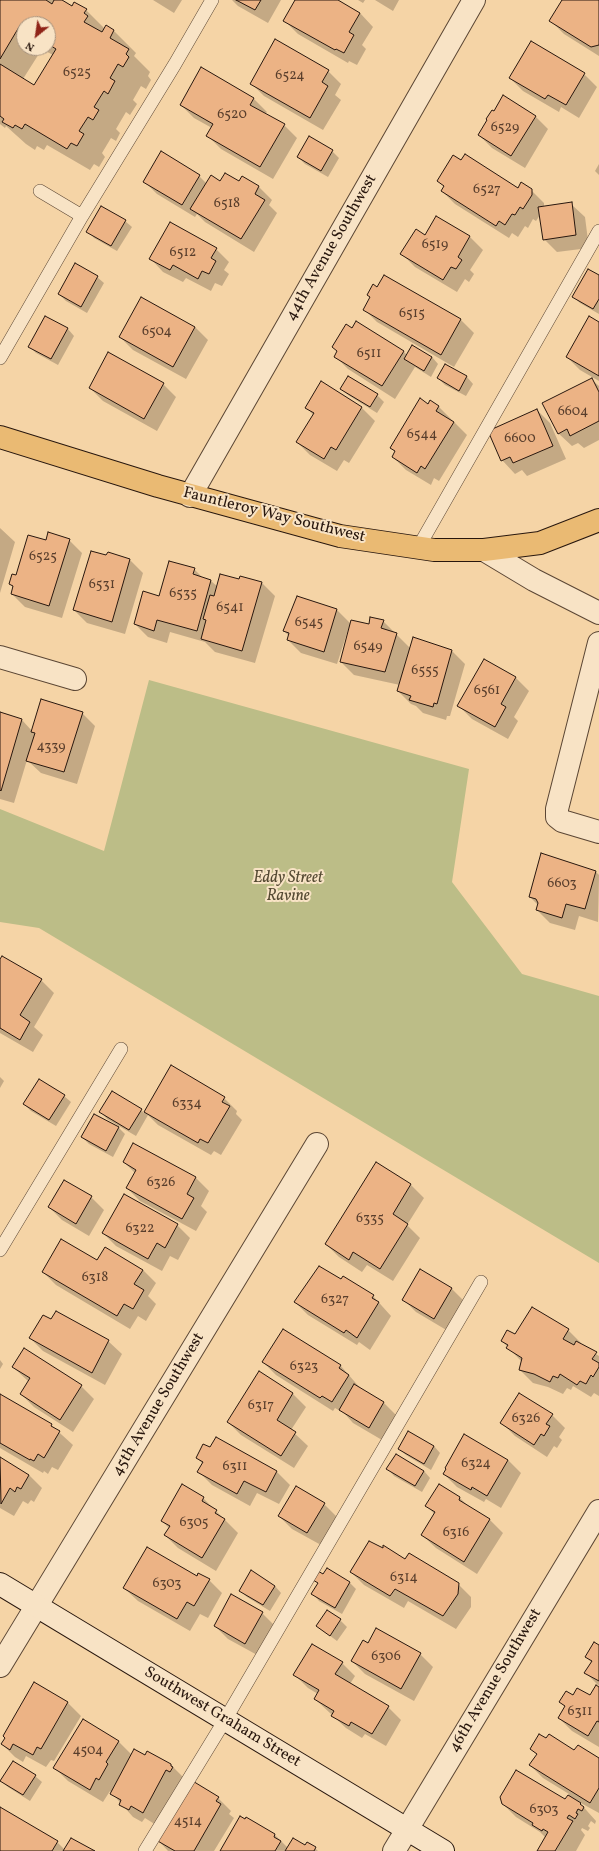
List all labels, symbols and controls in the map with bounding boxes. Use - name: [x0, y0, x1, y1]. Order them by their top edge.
- north arrow: [16, 16, 56, 56]
- text: N: [23, 37, 37, 54]
- house number: 6525: [63, 65, 91, 81]
- house number: 6524: [275, 68, 305, 84]
- house number: 6520: [217, 107, 247, 123]
- house number: 6529: [491, 120, 519, 136]
- street label: 44th Avenue Southwest: [282, 171, 382, 325]
- house number: 6527: [473, 182, 501, 198]
- house number: 6518: [214, 196, 240, 212]
- house number: 6519: [422, 237, 448, 253]
- house number: 6512: [170, 245, 196, 261]
- house number: 6515: [399, 306, 425, 322]
- house number: 6504: [142, 324, 172, 340]
- house number: 6511: [357, 346, 381, 362]
- house number: 6604: [558, 404, 588, 420]
- house number: 6544: [407, 427, 437, 443]
- house number: 6600: [504, 431, 536, 447]
- street label: Fauntleroy Way Southwest: [181, 484, 367, 548]
- house number: 6525: [29, 549, 57, 565]
- house number: 6531: [89, 577, 115, 593]
- house number: 6535: [169, 586, 197, 602]
- house number: 6541: [216, 600, 244, 616]
- house number: 6545: [295, 615, 323, 631]
- house number: 6549: [353, 639, 383, 655]
- house number: 6555: [411, 663, 439, 679]
- house number: 6561: [474, 683, 500, 699]
- house number: 4339: [36, 739, 66, 755]
- park label: Eddy Street Ravine: [253, 869, 323, 907]
- house number: 6603: [547, 876, 577, 892]
- house number: 6334: [172, 1096, 202, 1112]
- house number: 6326: [147, 1175, 175, 1191]
- house number: 6335: [356, 1211, 384, 1227]
- house number: 6322: [125, 1221, 155, 1237]
- house number: 6318: [82, 1270, 108, 1286]
- house number: 6327: [321, 1292, 349, 1308]
- street label: 45th Avenue Southwest: [109, 1330, 209, 1480]
- house number: 6323: [290, 1359, 318, 1375]
- house number: 6317: [248, 1398, 274, 1414]
- house number: 6326: [512, 1411, 540, 1427]
- house number: 6324: [461, 1456, 491, 1472]
- house number: 6311: [223, 1459, 247, 1475]
- house number: 6305: [180, 1515, 208, 1531]
- house number: 6316: [443, 1525, 469, 1541]
- house number: 6314: [390, 1570, 418, 1586]
- house number: 6303: [152, 1576, 182, 1592]
- street label: 46th Avenue Southwest: [445, 1606, 547, 1756]
- house number: 6306: [371, 1649, 401, 1665]
- street label: Southwest Graham Street: [140, 1664, 304, 1772]
- house number: 6311: [568, 1704, 592, 1720]
- house number: 4504: [73, 1743, 103, 1759]
- house number: 6303: [529, 1802, 559, 1818]
- house number: 4514: [174, 1814, 202, 1830]

